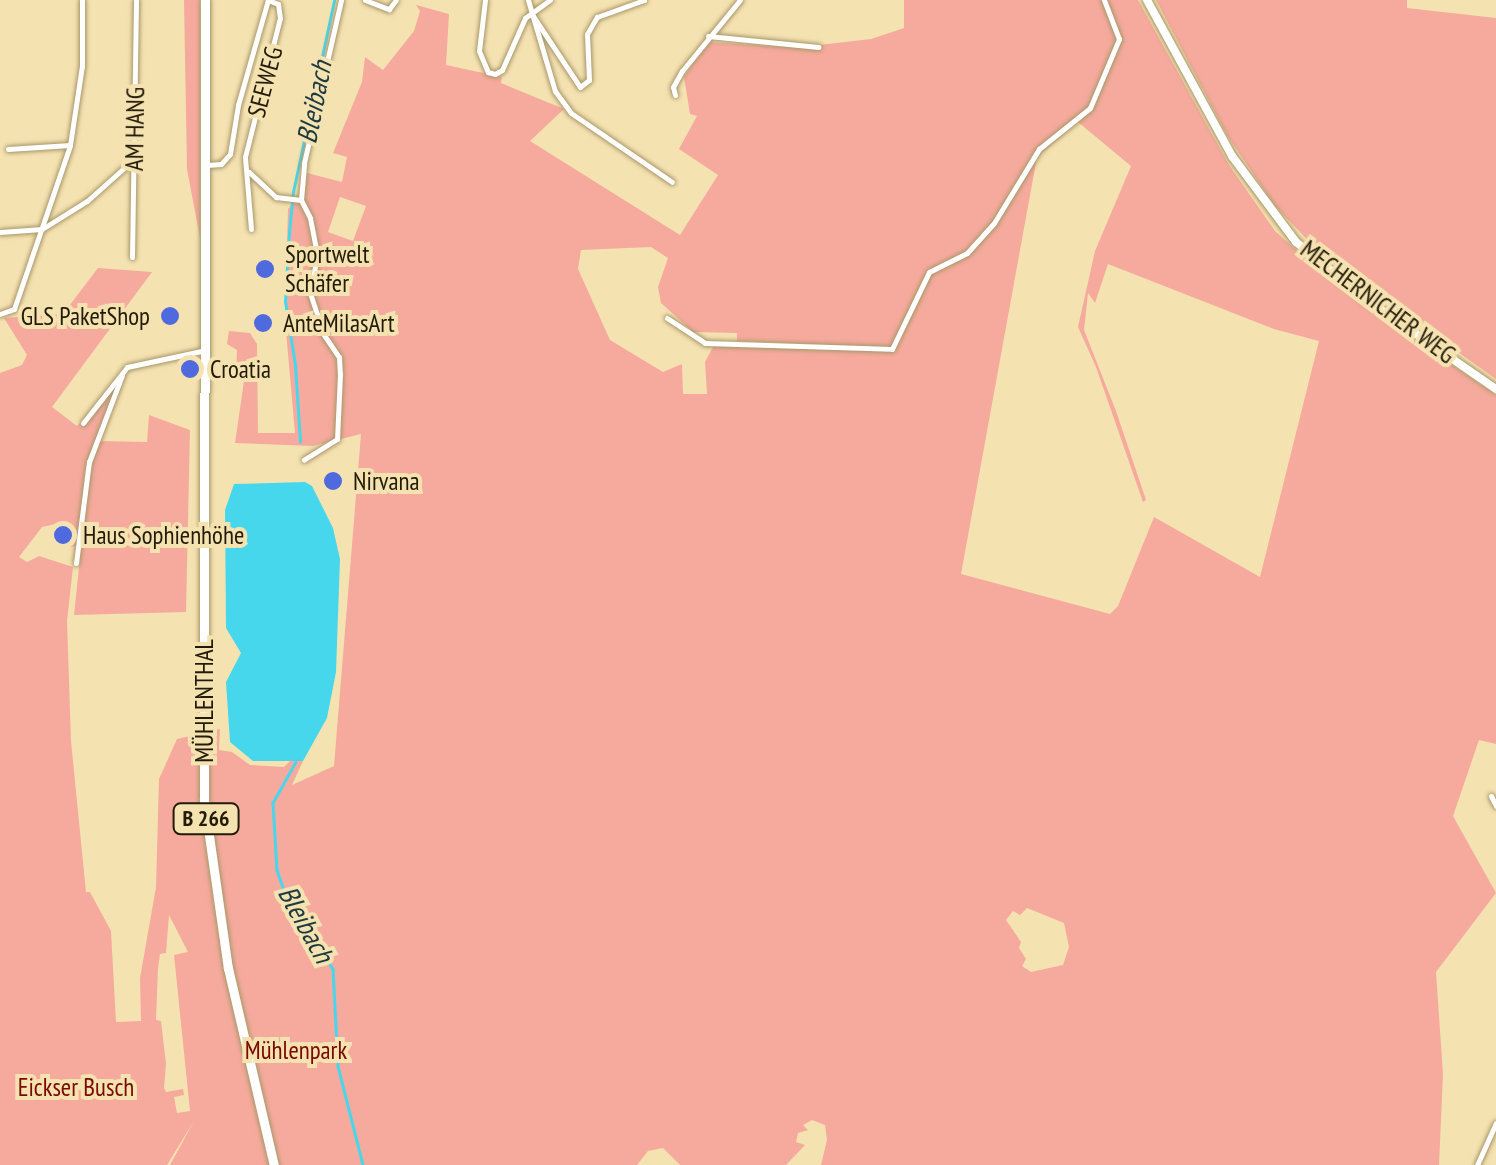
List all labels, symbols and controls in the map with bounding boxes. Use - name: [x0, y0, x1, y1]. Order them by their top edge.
- street label: SEEWEG: [241, 43, 289, 121]
- water label: Bleibach: [290, 58, 338, 146]
- street label: AM HANG: [119, 87, 151, 171]
- street label: MECHERNICHER WEG: [1295, 234, 1461, 370]
- place label: Sportwelt Schäfer: [285, 240, 369, 299]
- marker: Sportwelt Schäfer: [254, 258, 276, 280]
- place label: GLS PaketShop: [21, 301, 150, 331]
- marker: GLS PaketShop: [159, 305, 181, 327]
- place label: AnteMilasArt: [283, 308, 395, 338]
- marker: AnteMilasArt: [252, 312, 274, 334]
- place label: Croatia: [210, 354, 271, 384]
- marker: Croatia: [179, 358, 201, 380]
- place label: Nirvana: [353, 466, 419, 496]
- marker: Nirvana: [322, 470, 344, 492]
- place label: Haus Sophienhöhe: [83, 520, 244, 550]
- marker: Haus Sophienhöhe: [52, 524, 74, 546]
- street label: MÜHLENTHAL: [189, 639, 219, 763]
- road number: B 266: [171, 802, 241, 836]
- water label: Bleibach: [271, 880, 341, 968]
- park label: Mühlenpark: [245, 1035, 347, 1065]
- park label: Eickser Busch: [18, 1072, 134, 1102]

